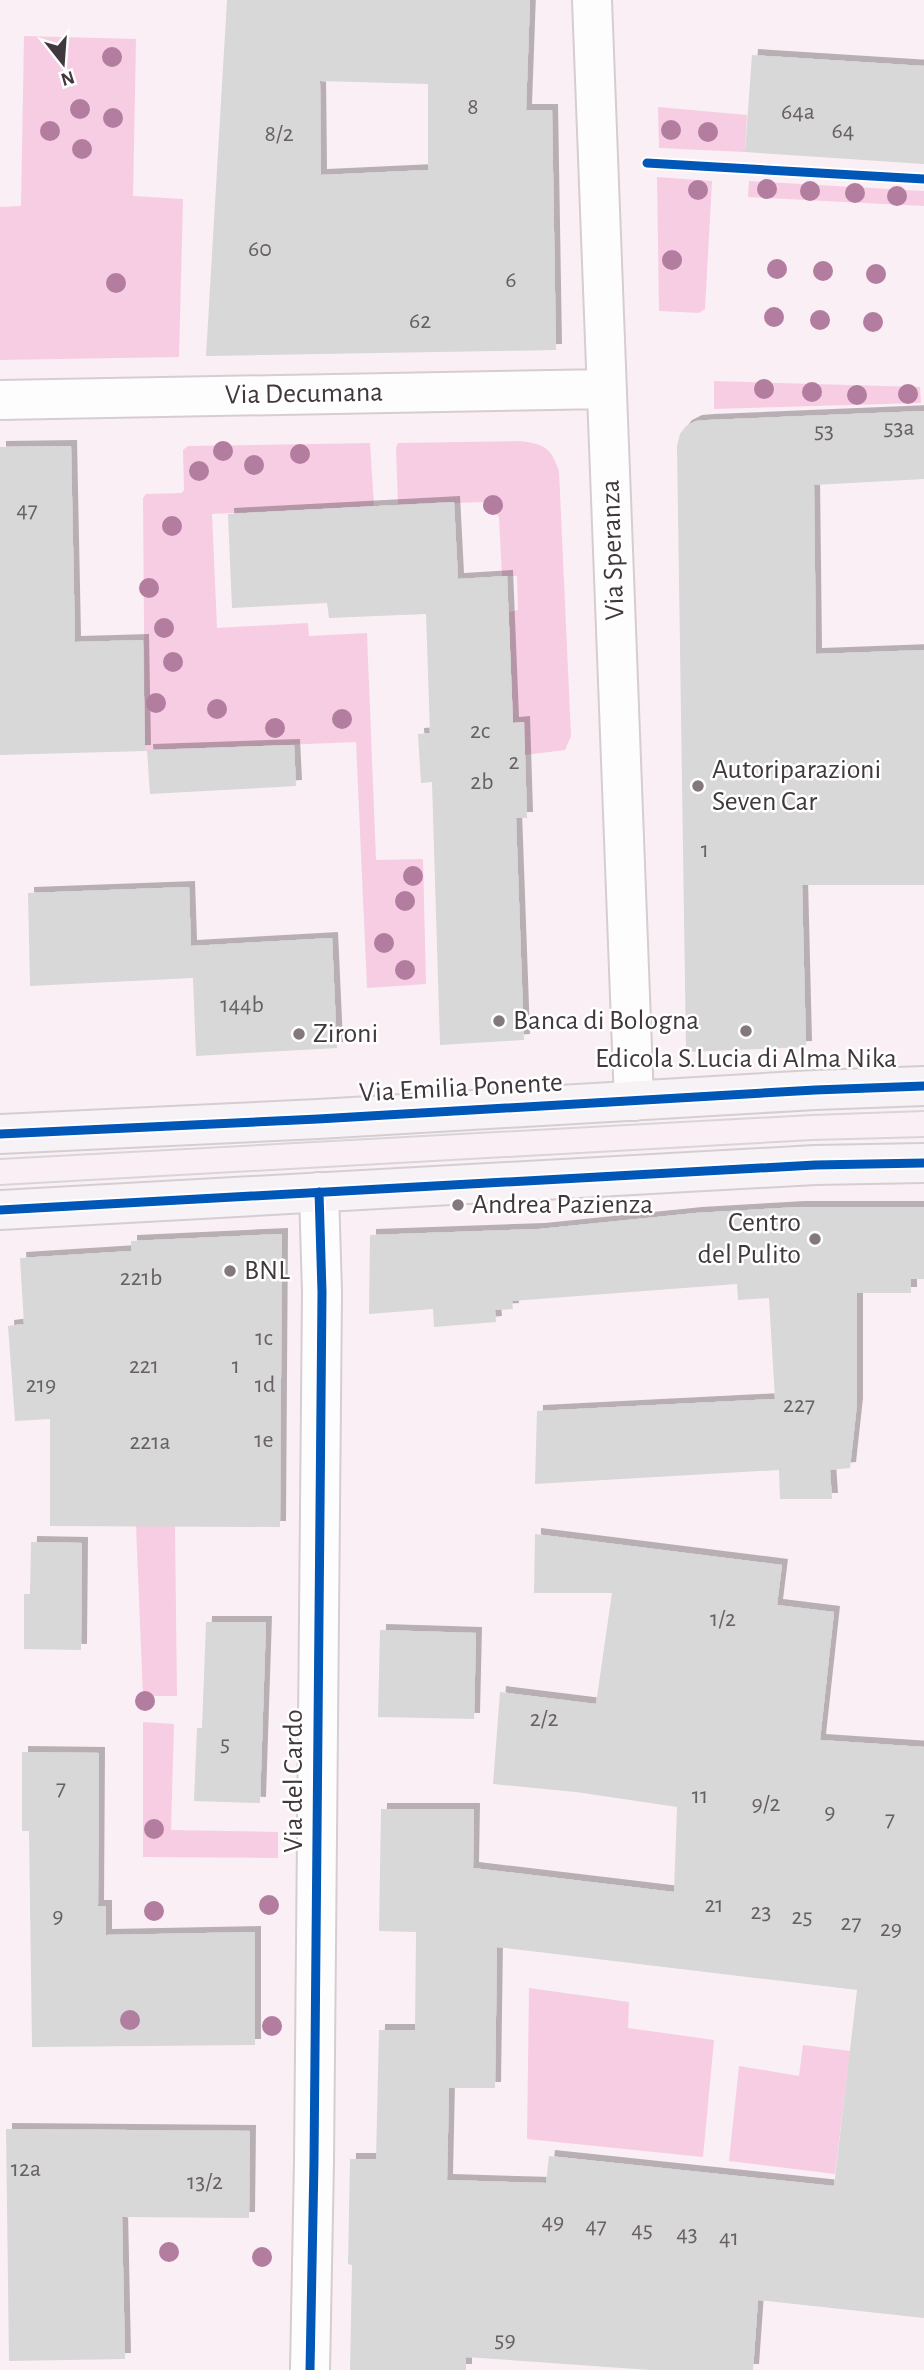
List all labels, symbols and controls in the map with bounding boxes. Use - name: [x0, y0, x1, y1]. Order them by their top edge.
- north arrow: [28, 28, 98, 98]
- text: N: [58, 67, 77, 89]
- house number: 8: [467, 95, 479, 119]
- house number: 64a: [781, 100, 815, 124]
- house number: 64: [832, 119, 854, 143]
- house number: 8/2: [264, 122, 294, 146]
- house number: 60: [248, 237, 272, 261]
- house number: 6: [505, 268, 517, 292]
- house number: 62: [409, 309, 431, 333]
- street label: Via Decumana: [225, 379, 383, 409]
- house number: 53a: [883, 416, 915, 440]
- house number: 53: [814, 419, 834, 443]
- street label: Via Speranza: [597, 479, 629, 621]
- house number: 47: [16, 498, 38, 522]
- house number: 2c: [470, 719, 490, 743]
- house number: 2: [509, 750, 520, 774]
- place label: Autoriparazioni Seven Car: [712, 756, 881, 816]
- house number: 2b: [470, 770, 494, 794]
- marker: Autoriparazioni Seven Car: [690, 778, 706, 794]
- house number: 1: [701, 838, 709, 862]
- house number: 144b: [220, 993, 264, 1017]
- place label: Banca di Bologna: [513, 1007, 699, 1035]
- marker: Banca di Bologna: [491, 1013, 507, 1029]
- place label: Zironi: [313, 1020, 378, 1048]
- marker: Edicola S.Lucia di Alma Nika: [738, 1023, 754, 1039]
- marker: Zironi: [291, 1026, 307, 1042]
- place label: Edicola S.Lucia di Alma Nika: [595, 1045, 897, 1073]
- street label: Via Emilia Ponente: [358, 1069, 564, 1107]
- place label: Andrea Pazienza: [472, 1191, 653, 1219]
- marker: Andrea Pazienza: [450, 1197, 466, 1213]
- place label: Centro del Pulito: [698, 1209, 801, 1269]
- marker: Centro del Pulito: [807, 1231, 823, 1247]
- place label: BNL: [244, 1257, 290, 1285]
- marker: BNL: [222, 1263, 238, 1279]
- house number: 221b: [120, 1266, 162, 1290]
- house number: 1c: [255, 1326, 273, 1350]
- house number: 221: [129, 1354, 159, 1378]
- house number: 1: [232, 1354, 240, 1378]
- house number: 219: [26, 1373, 56, 1397]
- house number: 1d: [255, 1373, 275, 1397]
- house number: 227: [783, 1393, 815, 1417]
- house number: 1e: [254, 1428, 274, 1452]
- house number: 221a: [129, 1430, 171, 1454]
- house number: 1/2: [710, 1607, 736, 1631]
- house number: 2/2: [530, 1707, 558, 1731]
- street label: Via del Cardo: [280, 1709, 308, 1853]
- house number: 5: [220, 1732, 230, 1756]
- house number: 7: [56, 1776, 66, 1800]
- house number: 11: [692, 1784, 708, 1808]
- house number: 9/2: [751, 1792, 781, 1816]
- house number: 9: [824, 1800, 836, 1824]
- house number: 7: [885, 1807, 895, 1831]
- house number: 21: [704, 1893, 724, 1917]
- house number: 23: [751, 1900, 771, 1924]
- house number: 9: [52, 1904, 64, 1928]
- house number: 25: [792, 1905, 812, 1929]
- house number: 27: [841, 1911, 861, 1935]
- house number: 29: [880, 1917, 902, 1941]
- house number: 12a: [11, 2157, 41, 2181]
- house number: 13/2: [187, 2170, 223, 2194]
- house number: 49: [542, 2210, 564, 2234]
- house number: 47: [585, 2214, 607, 2238]
- house number: 45: [631, 2218, 653, 2242]
- house number: 43: [676, 2222, 698, 2246]
- house number: 41: [719, 2226, 739, 2250]
- house number: 59: [494, 2328, 516, 2352]

